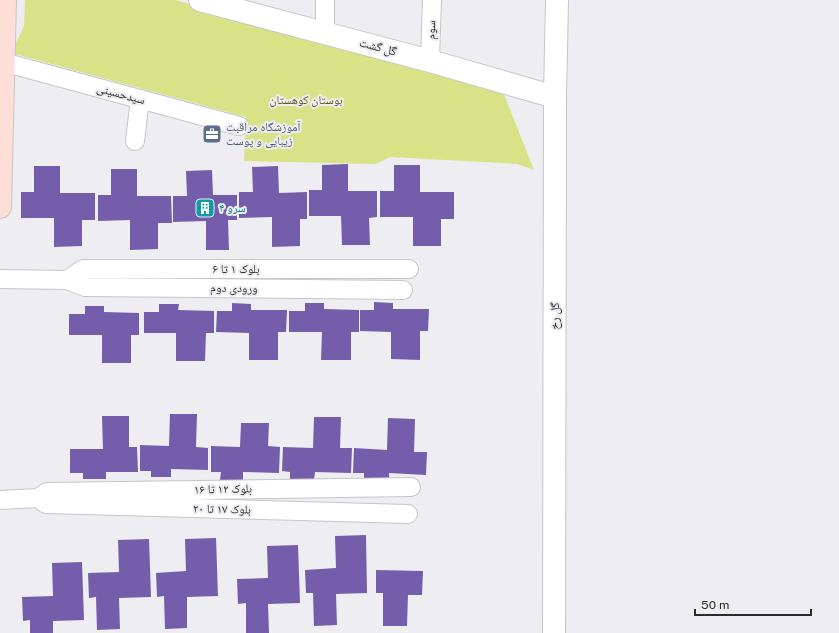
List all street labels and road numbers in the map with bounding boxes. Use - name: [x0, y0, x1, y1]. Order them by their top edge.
- street label: سوم: [424, 20, 439, 40]
- street label: گل گشت: [358, 35, 398, 59]
- street label: سیدحسینی: [95, 81, 147, 107]
- street label: بلوک ۱ تا ۶: [212, 262, 260, 276]
- street label: ورودی دوم: [210, 281, 258, 296]
- street label: گل رخ: [548, 302, 562, 330]
- street label: بلوک ۱۲ تا ۱۶: [194, 481, 252, 497]
- street label: بلوک ۱۷ تا ۲۰: [193, 501, 251, 517]

